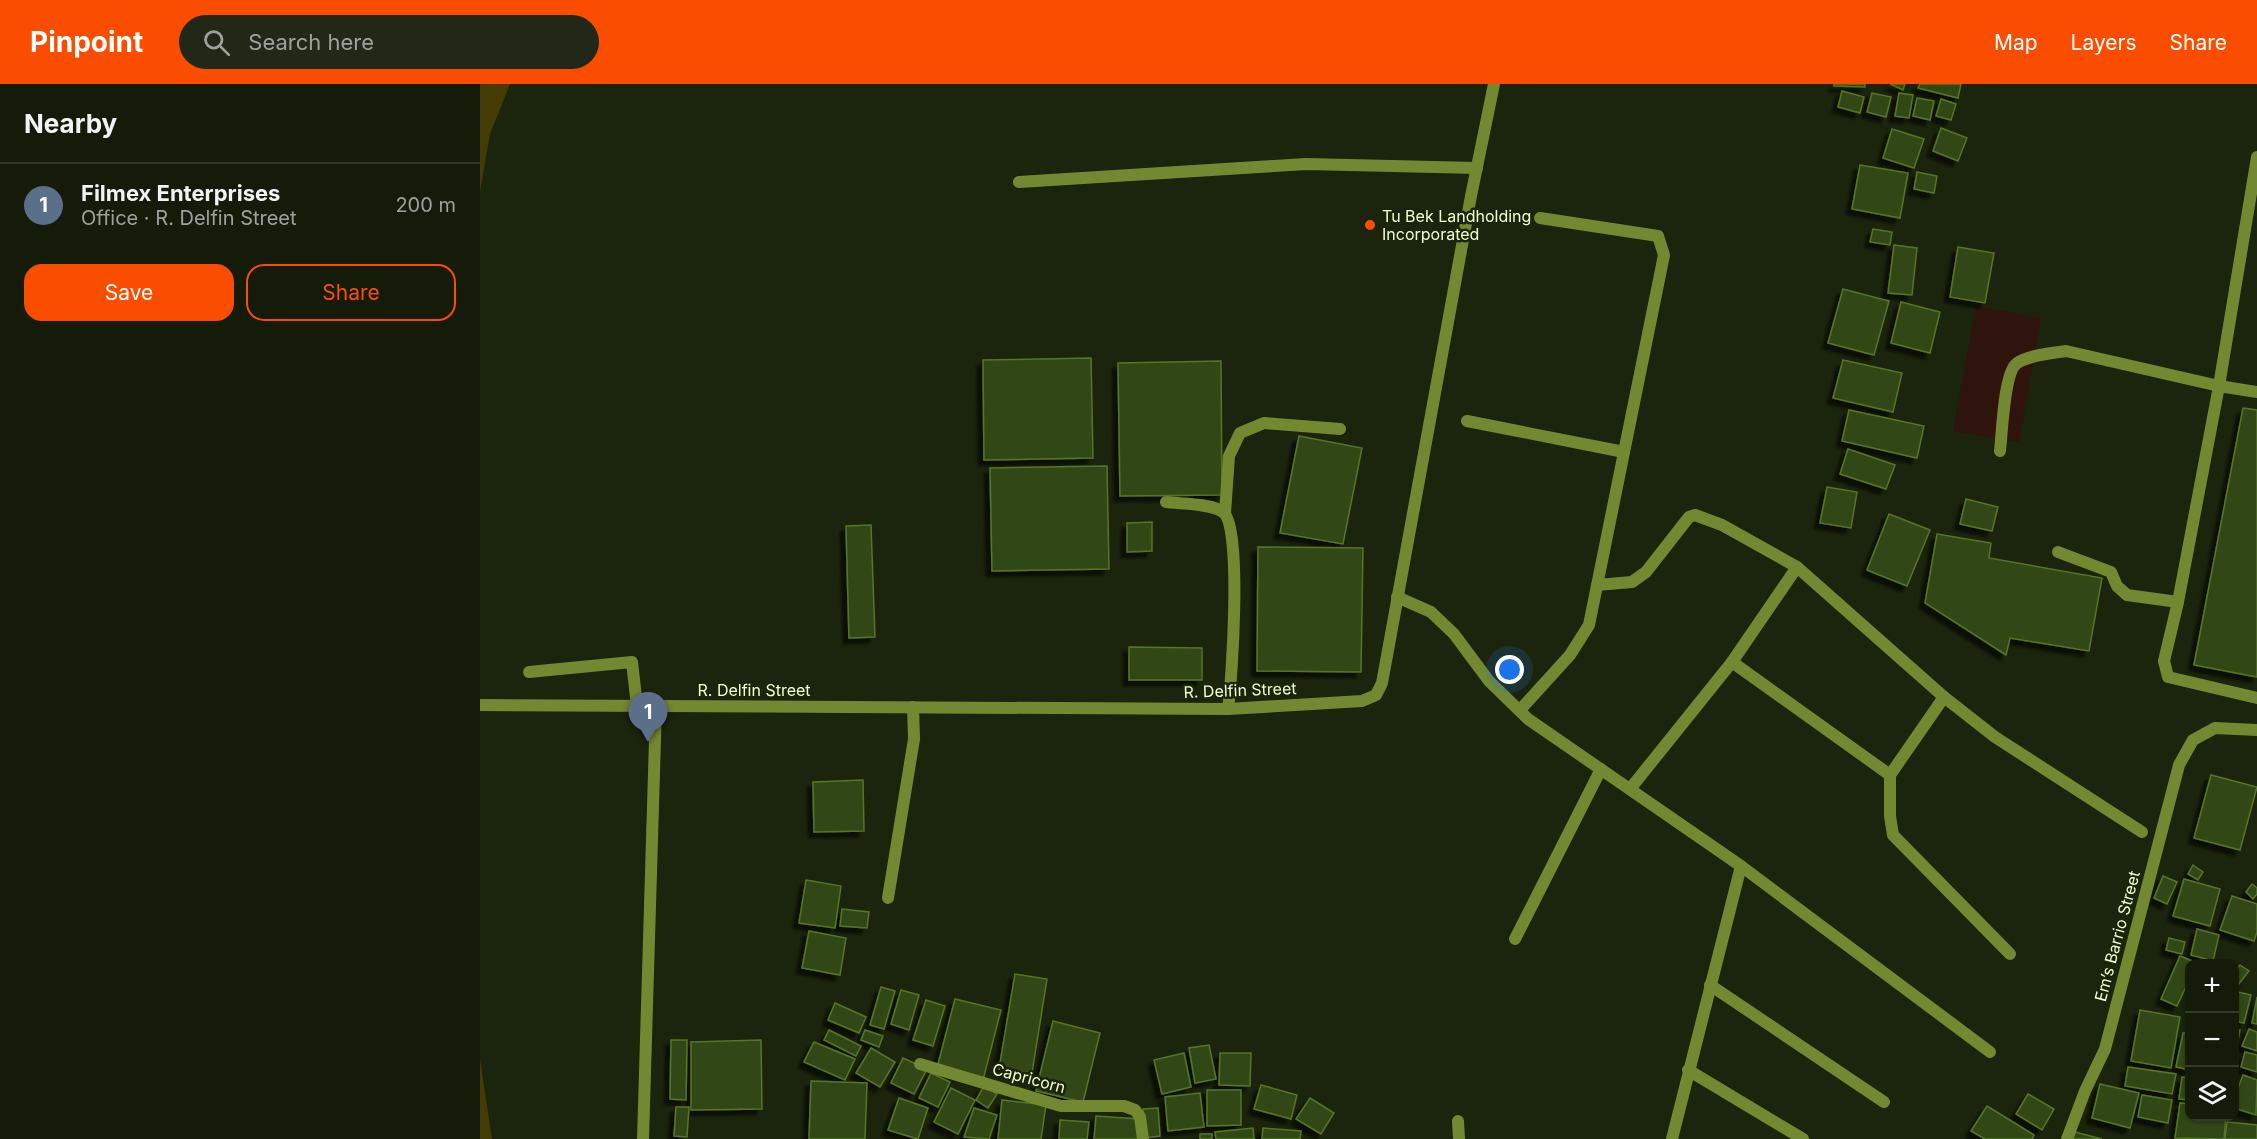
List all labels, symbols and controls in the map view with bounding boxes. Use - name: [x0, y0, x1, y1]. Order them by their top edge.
- search box: [179, 15, 599, 69]
- text: Pinpoint: [30, 25, 143, 59]
- icon: search: [200, 26, 233, 59]
- text: Search here: [248, 29, 374, 55]
- text: Map: [1994, 30, 2038, 55]
- text: Layers: [2071, 30, 2137, 55]
- text: Share: [2170, 30, 2227, 55]
- text: Nearby: [24, 108, 117, 139]
- text: Filmex Enterprises: [81, 180, 280, 206]
- text: 1: [39, 193, 48, 217]
- text: 200 m: [395, 193, 456, 217]
- text: Office · R. Delfin Street: [81, 206, 297, 230]
- place label: Tu Bek Landholding Incorporated: [1382, 206, 1531, 244]
- marker: Tu Bek Landholding Incorporated: [1363, 218, 1377, 232]
- button: Save: [24, 264, 234, 321]
- button: Share: [246, 264, 456, 321]
- your location: [1495, 655, 1524, 684]
- street label: R. Delfin Street: [1183, 678, 1297, 702]
- street label: R. Delfin Street: [697, 680, 811, 700]
- pin: 1: [628, 692, 668, 742]
- street label: Em’s Barrio Street: [2090, 869, 2144, 1003]
- map controls: [2185, 959, 2239, 1121]
- button: +: [2185, 959, 2239, 1013]
- button: −: [2185, 1013, 2239, 1067]
- street label: Capricorn: [990, 1059, 1068, 1097]
- button: layers: [2185, 1067, 2239, 1121]

